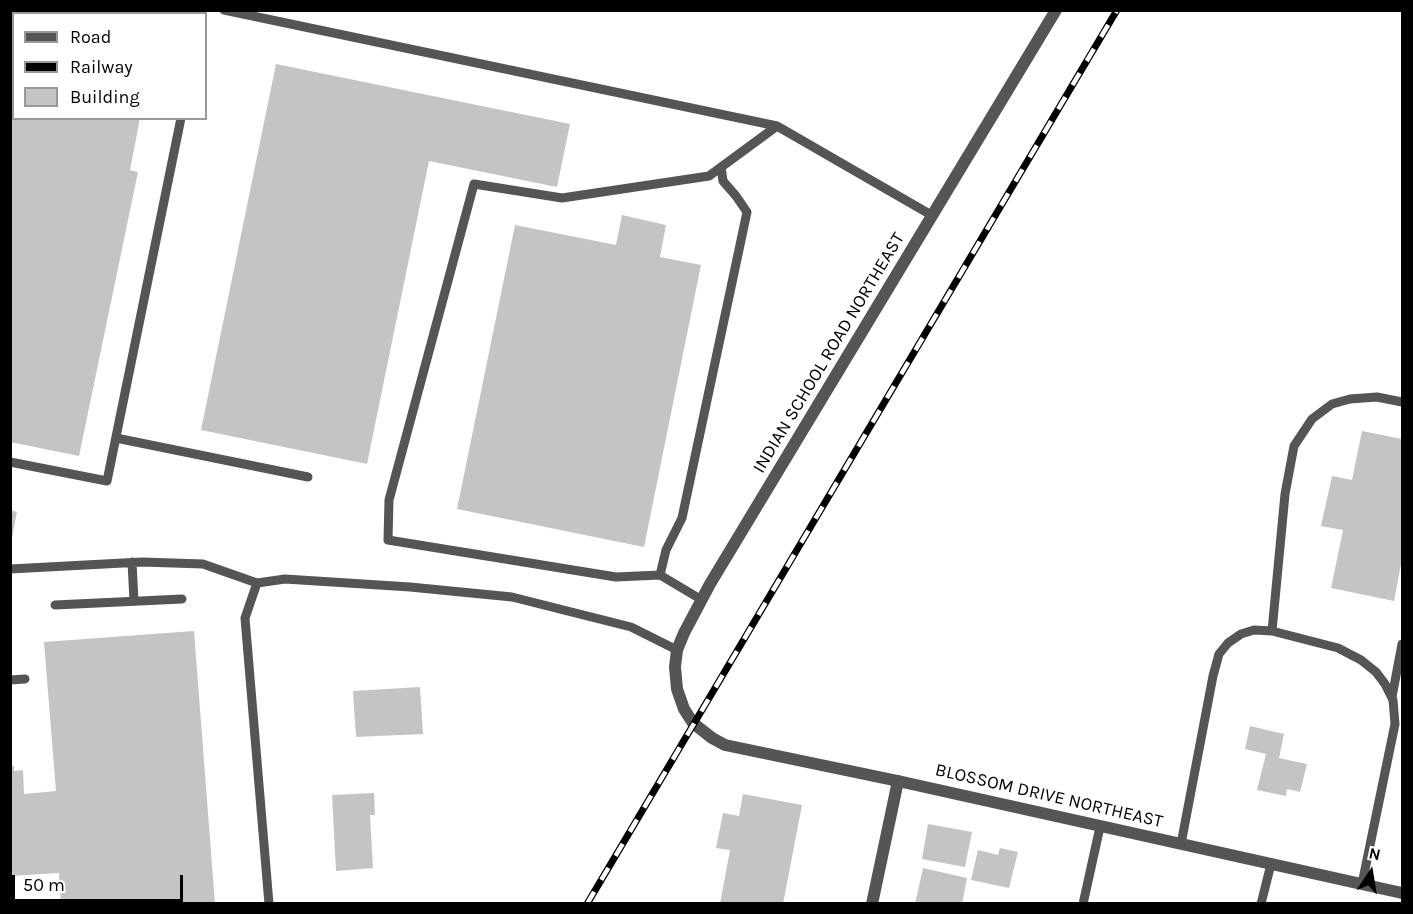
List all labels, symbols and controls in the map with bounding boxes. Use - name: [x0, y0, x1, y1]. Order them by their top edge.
- legend: [12, 12, 207, 120]
- text: Road: [70, 26, 111, 48]
- text: Railway: [70, 56, 133, 78]
- text: Building: [70, 86, 140, 108]
- street label: INDIAN SCHOOL ROAD NORTHEAST: [749, 229, 909, 477]
- street label: BLOSSOM DRIVE NORTHEAST: [933, 759, 1165, 833]
- north arrow: [1341, 842, 1401, 902]
- text: N: [1367, 843, 1382, 864]
- scale bar: [15, 863, 186, 901]
- text: 50 m: [23, 874, 65, 896]

